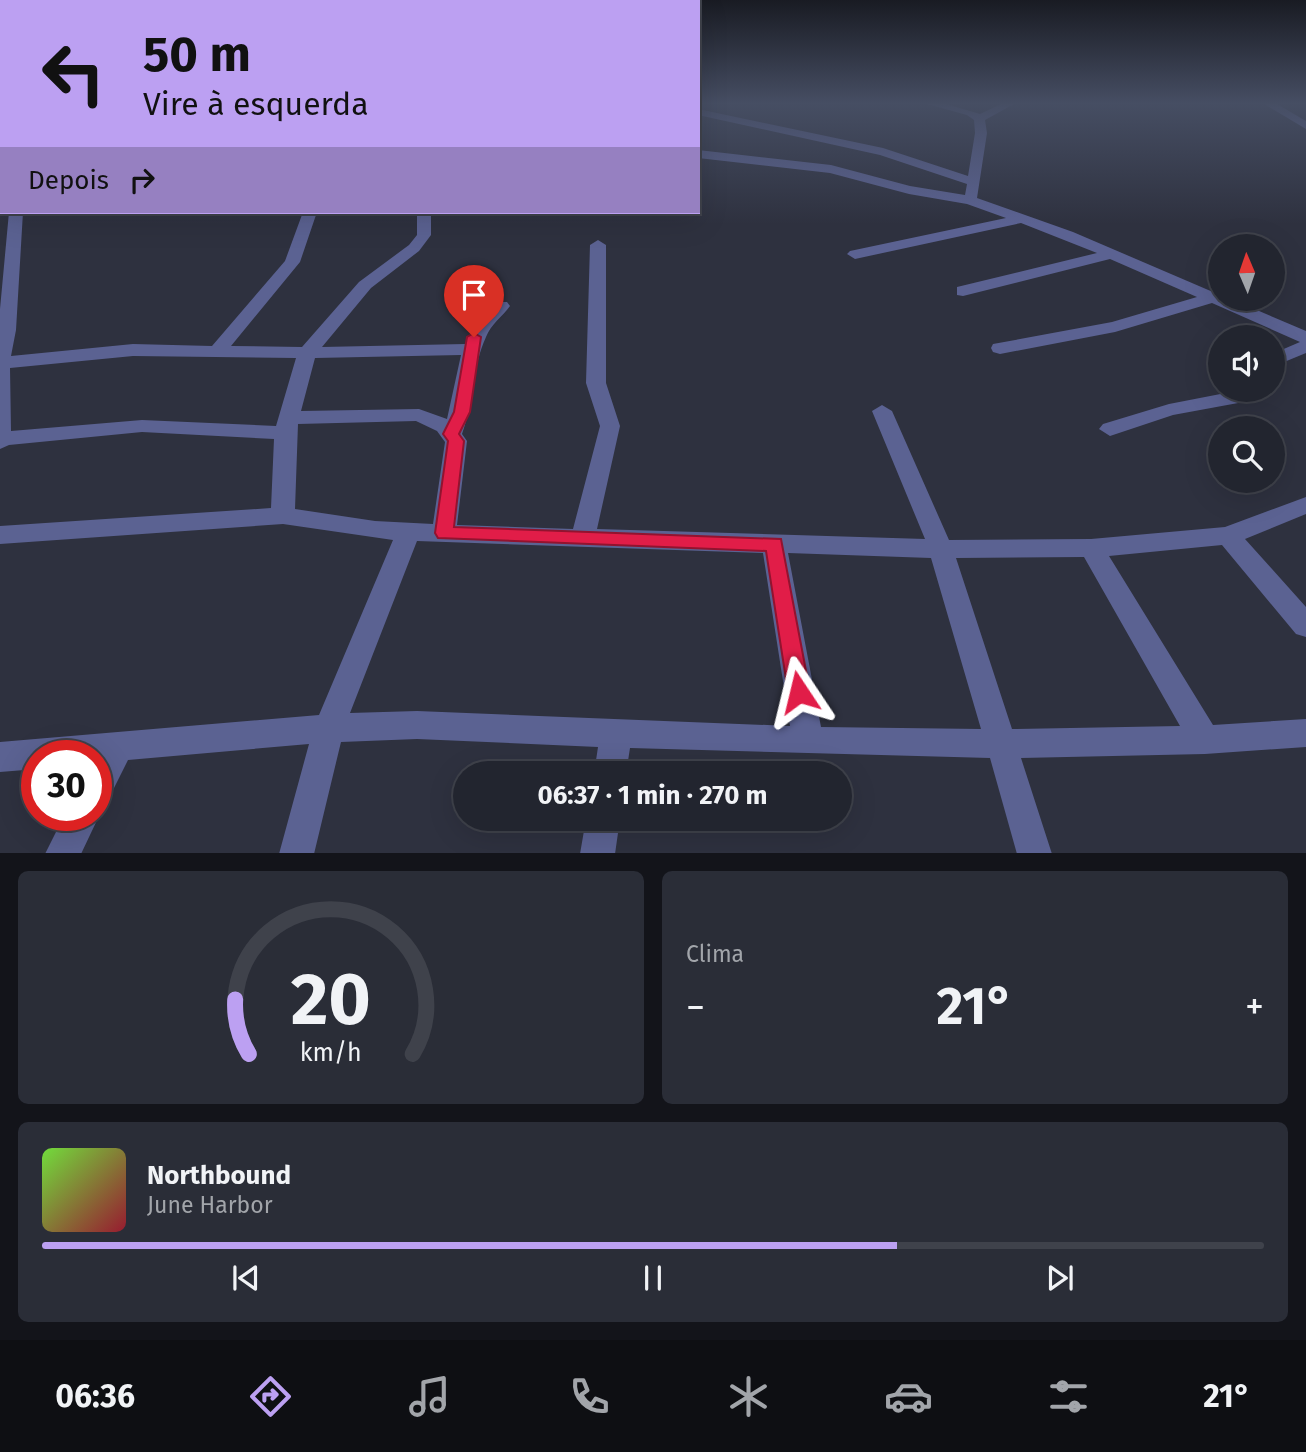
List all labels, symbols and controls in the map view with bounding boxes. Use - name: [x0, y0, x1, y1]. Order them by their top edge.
- text: 50 m: [143, 25, 251, 84]
- icon: left: [28, 28, 119, 119]
- text: Vire à esquerda: [143, 85, 369, 123]
- icon: right: [123, 161, 161, 199]
- text: Depois: [28, 165, 109, 196]
- north arrow: [1208, 234, 1284, 312]
- map controls: [1208, 234, 1285, 493]
- pin: [444, 265, 504, 337]
- icon: arrive: [455, 276, 493, 314]
- button: sound: [1208, 325, 1285, 402]
- button: search: [1208, 416, 1285, 493]
- position arrow: [762, 655, 836, 729]
- speed limit sign: 30: [21, 740, 112, 831]
- text: 06:37 · 1 min · 270 m: [537, 780, 768, 811]
- text: Clima: [686, 940, 744, 968]
- text: 20: [291, 956, 371, 1043]
- text: 21°: [937, 975, 1014, 1038]
- text: −: [686, 984, 705, 1030]
- text: +: [1245, 984, 1264, 1030]
- text: km/h: [300, 1037, 362, 1067]
- text: Northbound: [147, 1160, 291, 1191]
- text: June Harbor: [147, 1191, 273, 1219]
- icon: previous: [227, 1259, 265, 1297]
- icon: pause: [634, 1259, 672, 1297]
- icon: next: [1041, 1259, 1079, 1297]
- icon: directions: [246, 1372, 295, 1421]
- icon: music: [405, 1372, 454, 1421]
- icon: phone: [565, 1372, 614, 1421]
- icon: climate: [724, 1372, 773, 1421]
- icon: car: [884, 1372, 933, 1421]
- icon: filters: [1044, 1372, 1093, 1421]
- text: 06:36: [55, 1377, 135, 1415]
- text: 21°: [1203, 1377, 1251, 1415]

